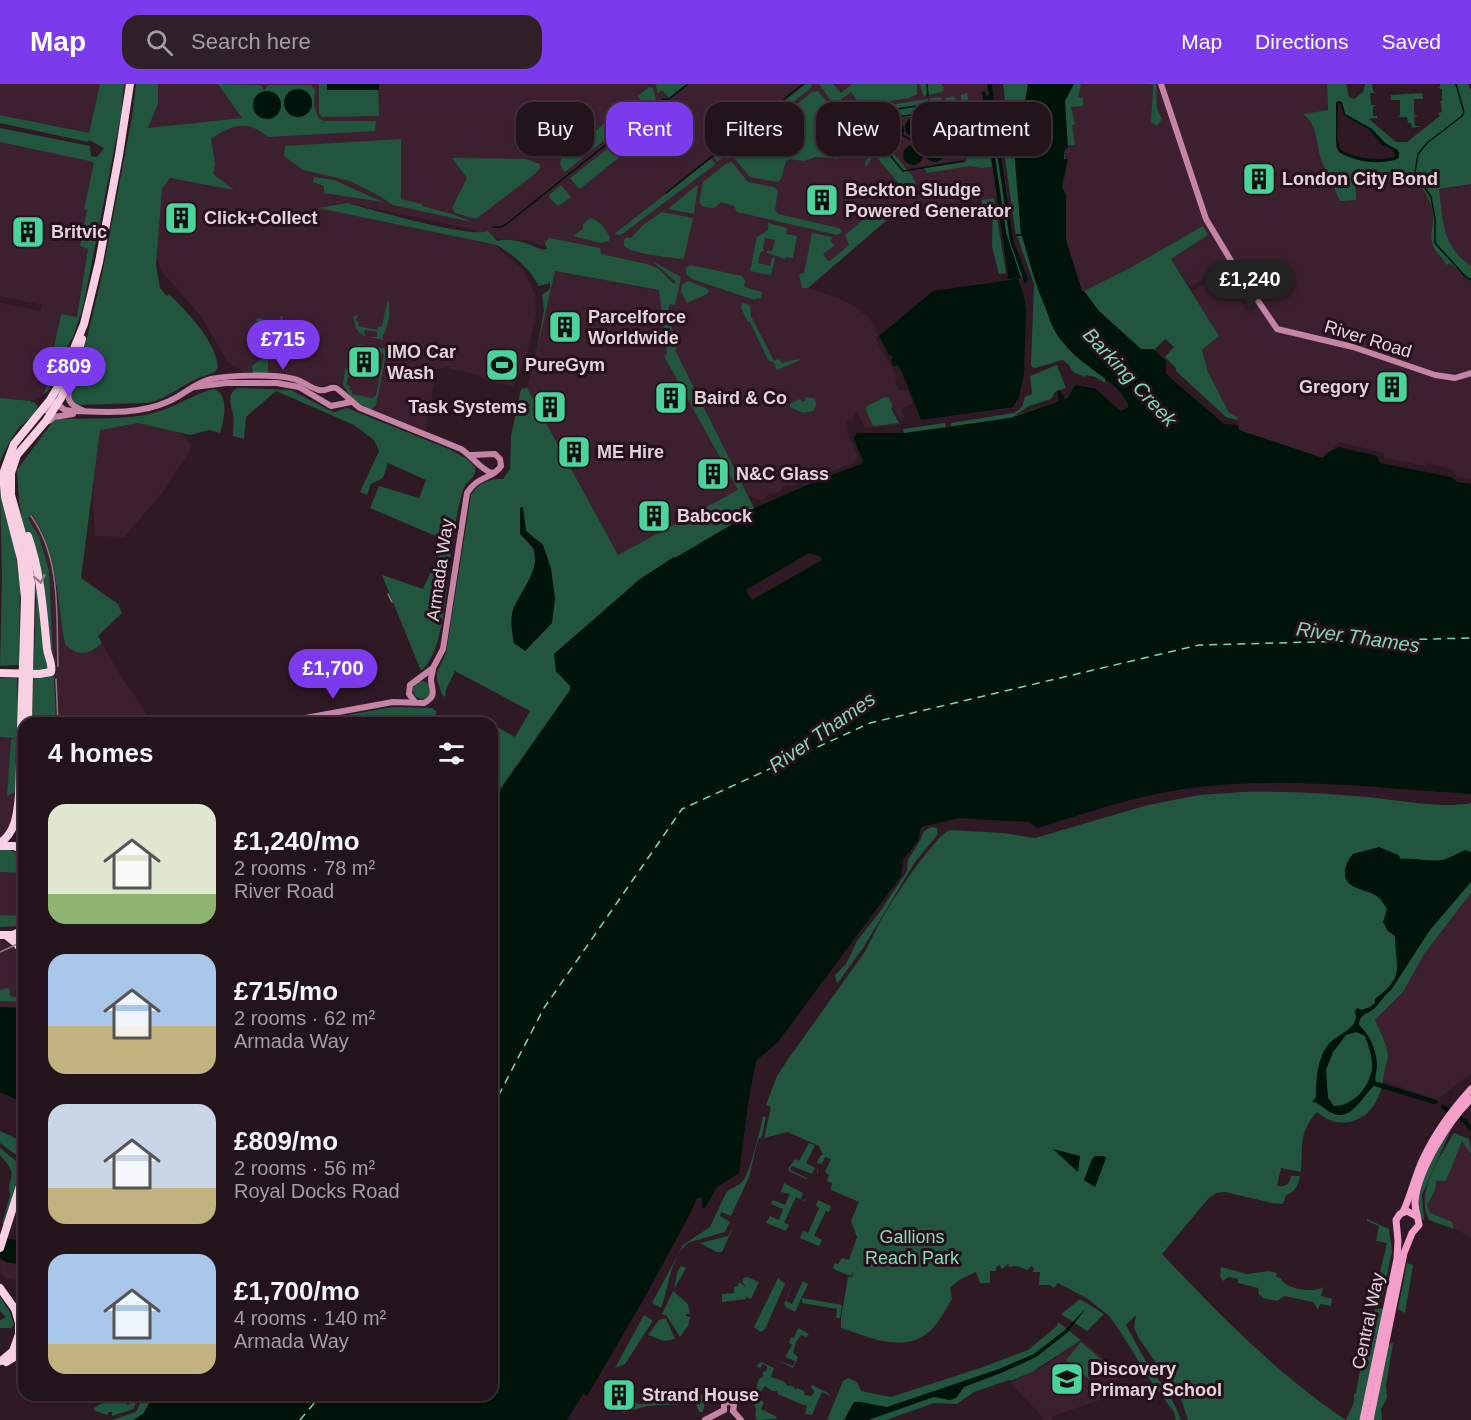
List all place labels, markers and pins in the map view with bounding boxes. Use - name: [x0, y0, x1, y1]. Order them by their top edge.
- building icon: London City Bond: [1241, 161, 1277, 197]
- place label: London City Bond: [1282, 169, 1438, 189]
- place label: Beckton Sludge Powered Generator: [845, 180, 1011, 221]
- building icon: Beckton Sludge Powered Generator: [804, 182, 840, 218]
- building icon: Click+Collect: [163, 200, 199, 236]
- place label: Click+Collect: [204, 208, 318, 228]
- building icon: Britvic: [10, 214, 46, 250]
- place label: Britvic: [51, 222, 107, 242]
- pin: £1,240: [1201, 260, 1299, 311]
- place label: Parcelforce Worldwide: [588, 307, 686, 348]
- building icon: Parcelforce Worldwide: [547, 309, 583, 345]
- pin: £715: [247, 320, 319, 371]
- place label: IMO Car Wash: [387, 342, 456, 383]
- building icon: IMO Car Wash: [346, 344, 382, 380]
- pin: £809: [33, 347, 105, 398]
- sports icon: PureGym: [484, 347, 520, 383]
- place label: PureGym: [525, 355, 605, 375]
- building icon: Gregory: [1374, 369, 1410, 405]
- place label: Gregory: [1299, 377, 1369, 397]
- building icon: Baird & Co: [653, 380, 689, 416]
- place label: Baird & Co: [694, 388, 787, 408]
- building icon: Task Systems: [532, 389, 568, 425]
- place label: Task Systems: [408, 397, 527, 417]
- building icon: ME Hire: [556, 434, 592, 470]
- place label: ME Hire: [597, 442, 664, 462]
- building icon: N&C Glass: [695, 456, 731, 492]
- place label: N&C Glass: [736, 464, 829, 484]
- building icon: Babcock: [636, 498, 672, 534]
- place label: Babcock: [677, 506, 753, 526]
- pin: £1,700: [284, 649, 382, 700]
- place label: Discovery Primary School: [1090, 1359, 1222, 1400]
- school or university icon: Discovery Primary School: [1049, 1361, 1085, 1397]
- building icon: Strand House: [601, 1377, 637, 1413]
- place label: Strand House: [642, 1385, 759, 1405]

